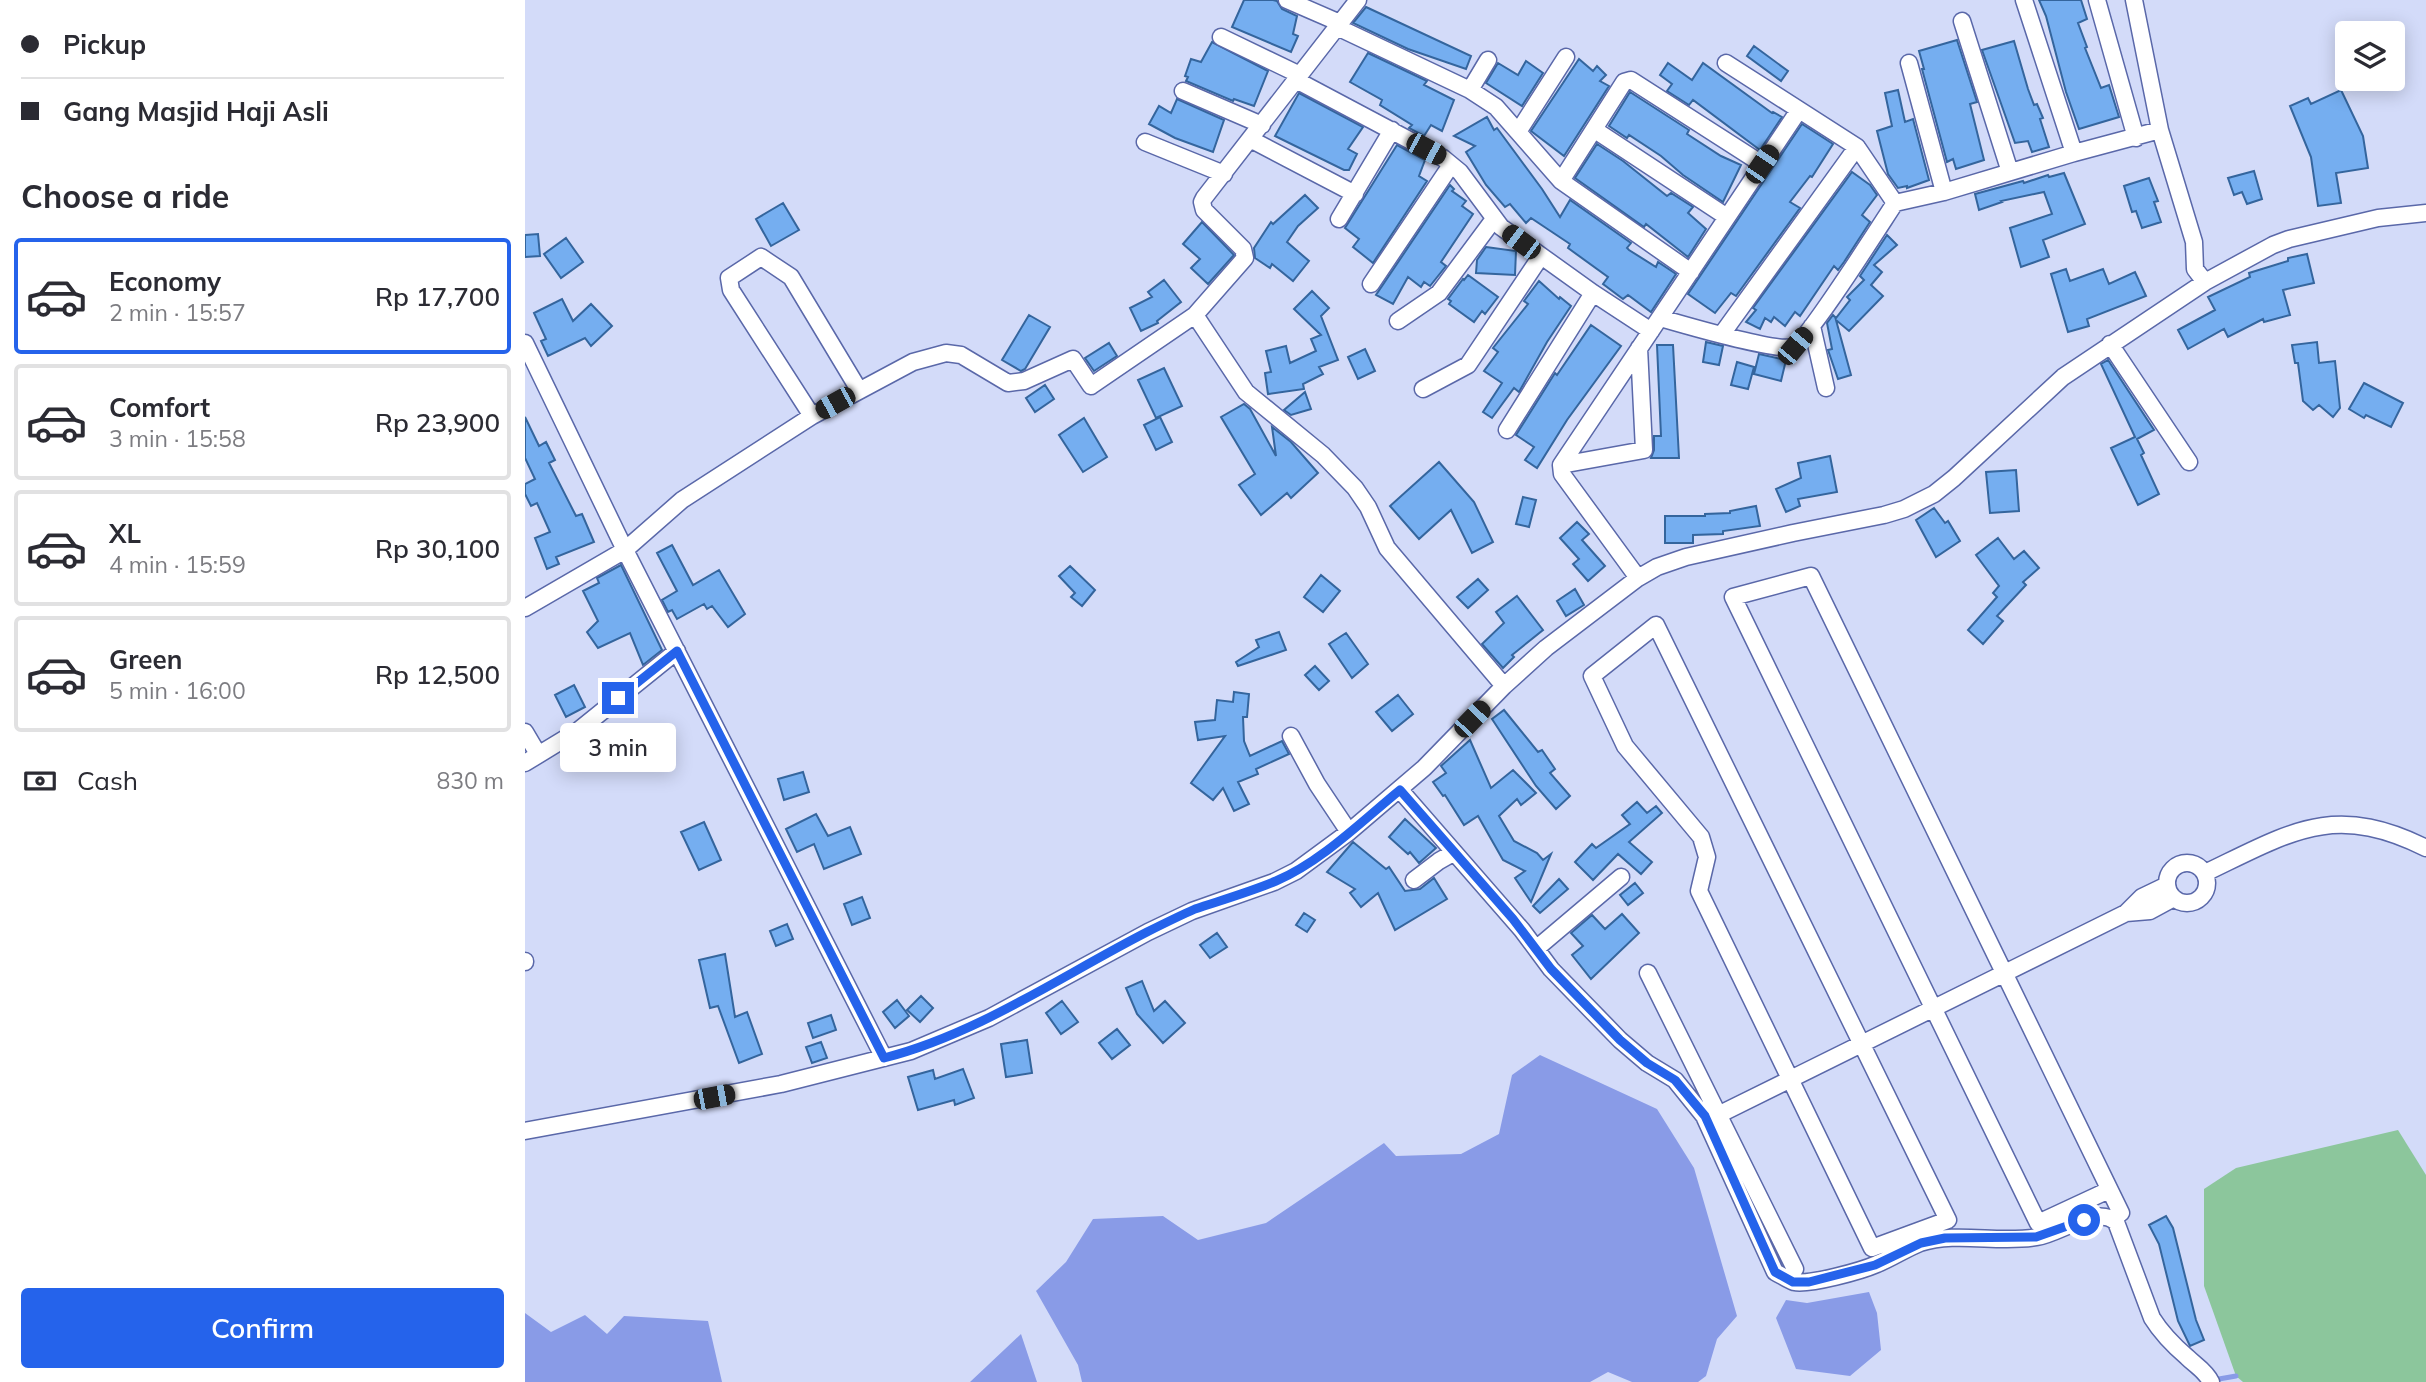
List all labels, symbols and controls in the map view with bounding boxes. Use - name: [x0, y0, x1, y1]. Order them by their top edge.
- map controls: [2335, 21, 2405, 91]
- button: layers: [2335, 21, 2405, 91]
- text: Pickup: [63, 28, 146, 61]
- text: Gang Masjid Haji Asli: [63, 95, 329, 128]
- car: [1403, 130, 1450, 168]
- car: [1742, 141, 1783, 187]
- text: Choose a ride: [21, 176, 229, 216]
- car: [1498, 221, 1545, 263]
- icon: car: [25, 265, 88, 328]
- text: Economy: [109, 265, 221, 298]
- text: Rp 17,700: [375, 280, 500, 313]
- text: 2 min · 15:57: [109, 298, 246, 327]
- car: [1774, 323, 1817, 369]
- car: [812, 384, 859, 422]
- icon: car: [25, 391, 88, 454]
- text: Comfort: [109, 391, 210, 424]
- text: Rp 23,900: [375, 406, 500, 439]
- text: 3 min · 15:58: [109, 424, 246, 453]
- icon: car: [25, 517, 88, 580]
- text: XL: [109, 517, 141, 550]
- text: Rp 30,100: [375, 532, 500, 565]
- text: 4 min · 15:59: [109, 550, 246, 579]
- icon: car: [25, 643, 88, 706]
- text: Green: [109, 643, 182, 676]
- text: Rp 12,500: [375, 658, 500, 691]
- text: 5 min · 16:00: [109, 676, 246, 705]
- route end: [602, 682, 634, 714]
- car: [1450, 697, 1495, 741]
- callout: 3 min: [560, 722, 676, 772]
- text: 3 min: [588, 733, 648, 762]
- icon: cash: [21, 762, 59, 800]
- text: Cash: [77, 764, 138, 797]
- text: 830 m: [436, 766, 504, 795]
- car: [692, 1083, 737, 1111]
- route start: [2068, 1204, 2100, 1236]
- button: Confirm: [21, 1288, 504, 1368]

